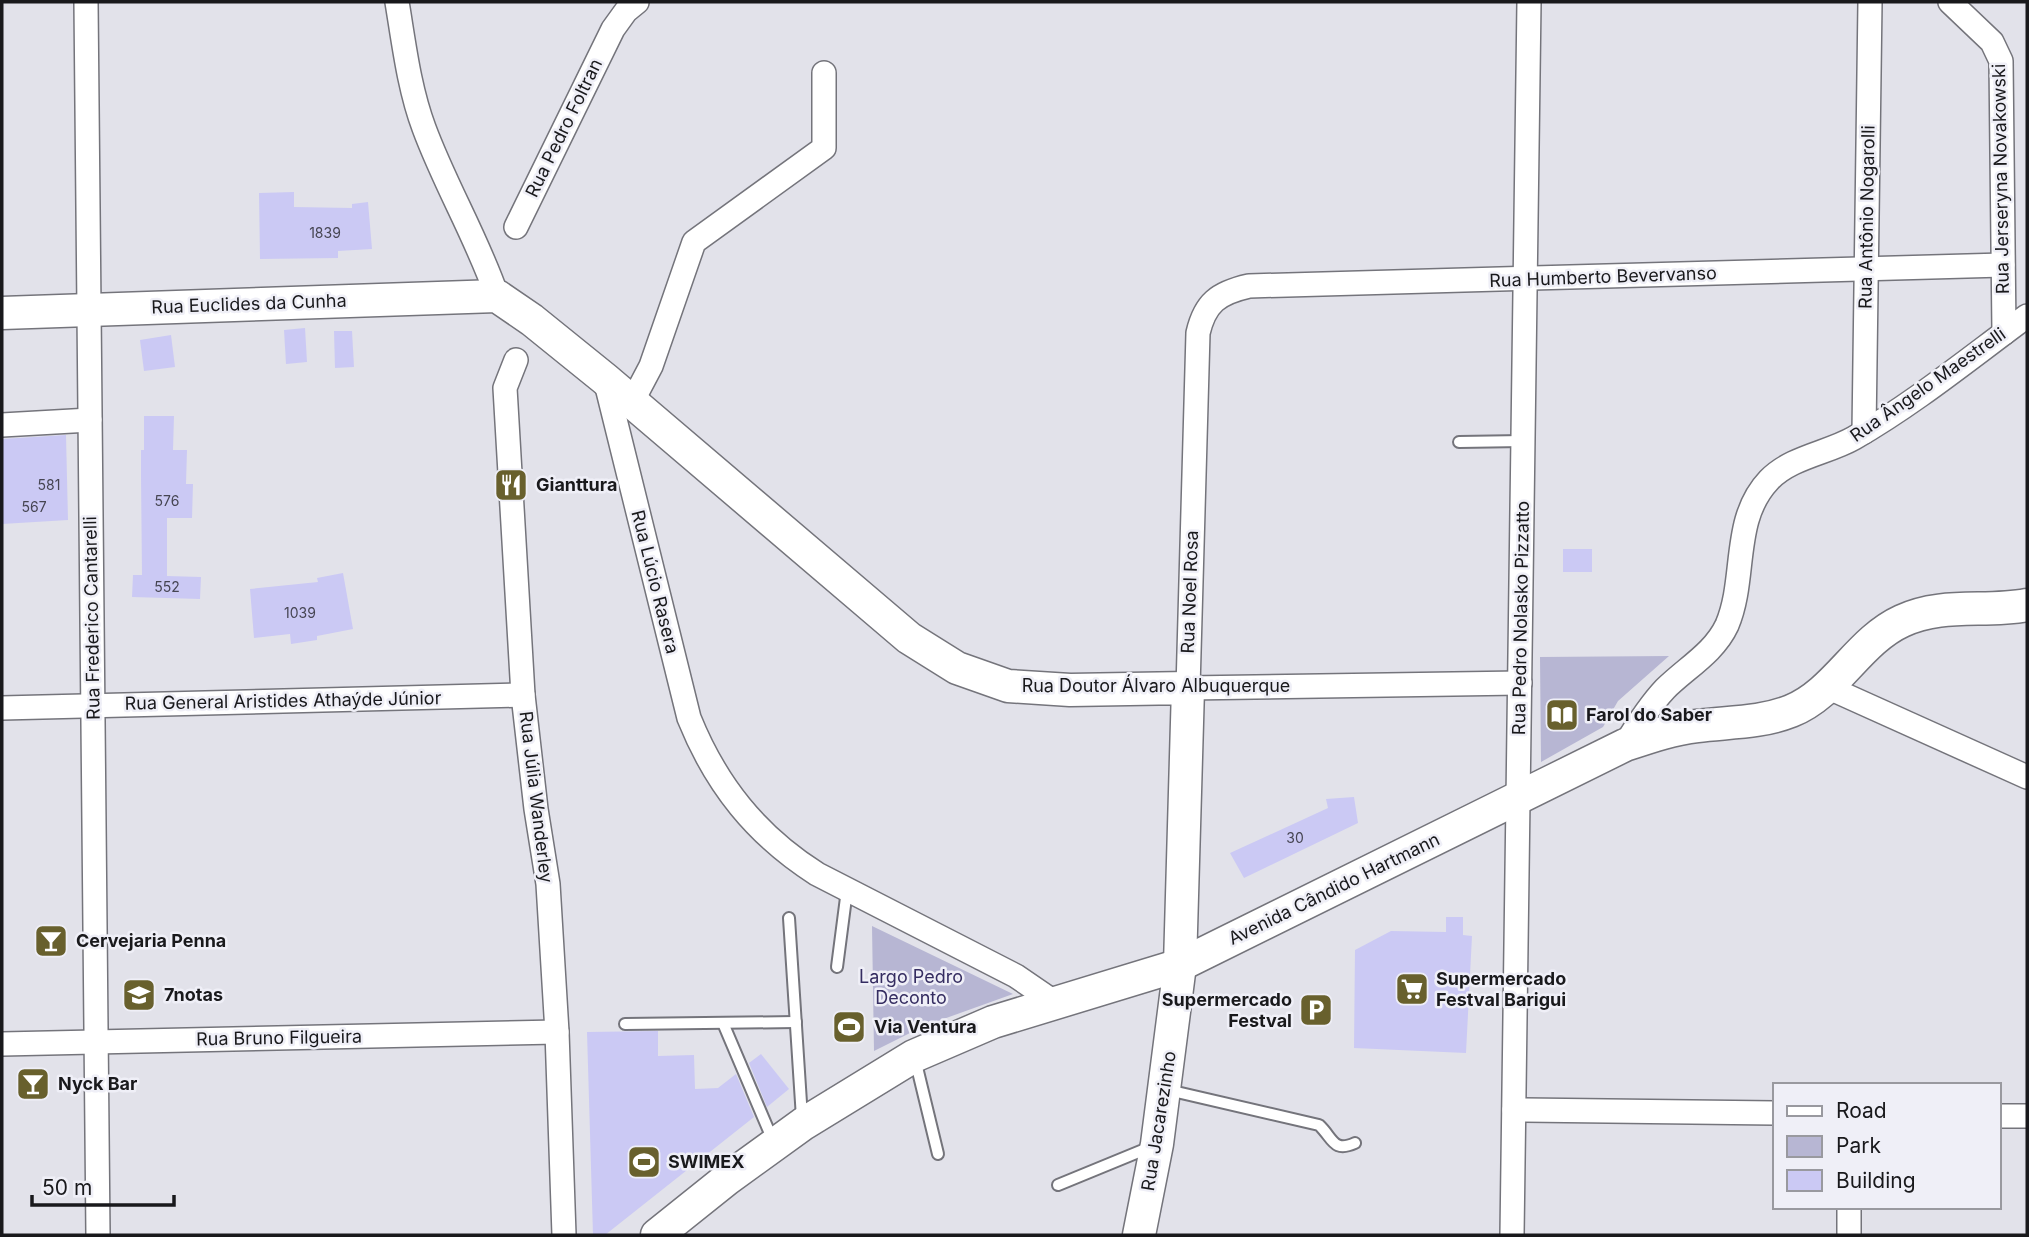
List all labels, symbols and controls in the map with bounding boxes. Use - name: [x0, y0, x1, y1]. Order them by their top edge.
- street label: Rua Pedro Foltran: [521, 55, 606, 200]
- street label: Rua Jerseryna Novakowski: [1988, 64, 2013, 294]
- street label: Rua Antônio Nogarolli: [1854, 125, 1879, 309]
- house number: 1839: [309, 224, 341, 241]
- street label: Rua Humberto Bevervanso: [1489, 262, 1717, 291]
- street label: Rua Euclides da Cunha: [151, 290, 347, 317]
- street label: Rua Ângelo Maestrelli: [1846, 322, 2009, 446]
- restaurant icon: Gianttura: [492, 466, 530, 504]
- place label: Gianttura: [536, 474, 617, 495]
- house number: 581: [38, 476, 60, 493]
- house number: 576: [155, 492, 179, 509]
- house number: 567: [21, 498, 47, 515]
- street label: Rua Pedro Nolasko Pizzatto: [1508, 501, 1533, 735]
- street label: Rua Lúcio Rasera: [627, 508, 683, 656]
- street label: Rua Frederico Cantarelli: [79, 516, 104, 720]
- street label: Rua Noel Rosa: [1177, 530, 1202, 654]
- house number: 552: [154, 578, 180, 595]
- house number: 1039: [284, 604, 316, 621]
- street label: Rua Doutor Álvaro Albuquerque: [1022, 674, 1290, 696]
- street label: Rua General Aristides Athaýde Júnior: [124, 687, 442, 714]
- library icon: Farol do Saber: [1543, 696, 1581, 734]
- place label: Farol do Saber: [1586, 704, 1712, 725]
- street label: Rua Júlia Wanderley: [516, 710, 557, 884]
- street label: Avenida Cândido Hartmann: [1225, 828, 1443, 949]
- house number: 30: [1286, 829, 1304, 846]
- bar icon: Cervejaria Penna: [32, 922, 70, 960]
- place label: Cervejaria Penna: [76, 930, 226, 951]
- park label: Largo Pedro Deconto: [859, 966, 963, 1008]
- place label: Supermercado Festval Barigui: [1436, 968, 1566, 1010]
- supermarket icon: Supermercado Festval Barigui: [1393, 970, 1431, 1008]
- school or university icon: 7notas: [120, 976, 158, 1014]
- place label: 7notas: [164, 984, 223, 1005]
- place label: Supermercado Festval: [1162, 989, 1292, 1031]
- parking icon: Supermercado Festval: [1297, 991, 1335, 1029]
- sports icon: Via Ventura: [830, 1008, 868, 1046]
- place label: Via Ventura: [874, 1016, 977, 1037]
- street label: Rua Bruno Filgueira: [196, 1026, 362, 1049]
- street label: Rua Jacarezinho: [1137, 1049, 1180, 1192]
- bar icon: Nyck Bar: [14, 1065, 52, 1103]
- place label: Nyck Bar: [58, 1073, 137, 1094]
- legend: [1773, 1083, 2001, 1209]
- text: Road: [1836, 1098, 1887, 1123]
- text: Park: [1836, 1133, 1881, 1158]
- sports icon: SWIMEX: [625, 1143, 663, 1181]
- place label: SWIMEX: [668, 1151, 745, 1172]
- scale bar: [32, 1164, 173, 1208]
- text: Building: [1836, 1168, 1916, 1193]
- text: 50 m: [42, 1175, 92, 1200]

